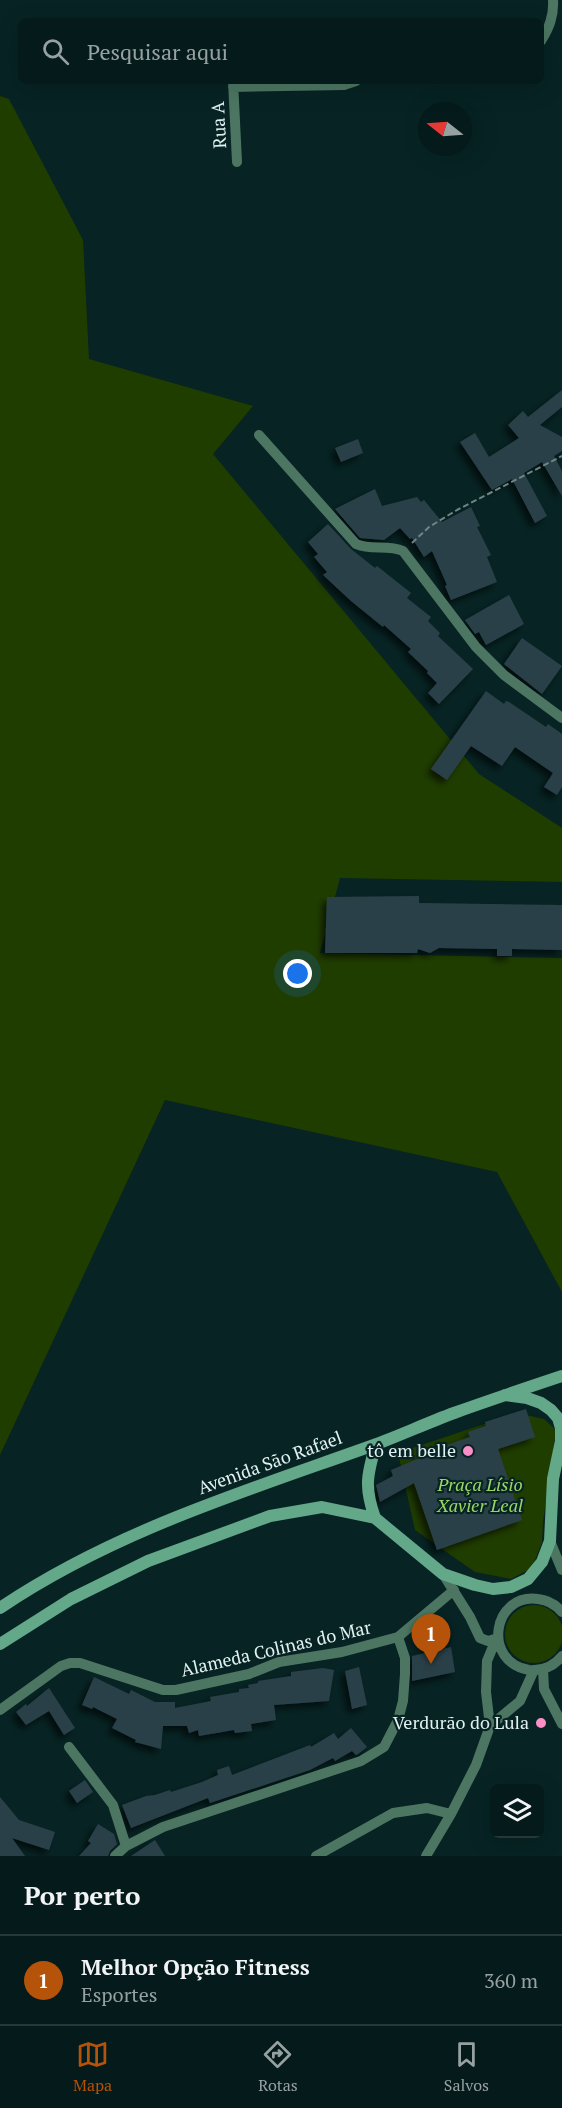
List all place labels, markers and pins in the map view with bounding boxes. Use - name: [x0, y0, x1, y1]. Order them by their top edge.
- place label: tô em belle: [367, 1438, 456, 1462]
- marker: tô em belle: [461, 1444, 475, 1458]
- pin: 1: [412, 1614, 450, 1664]
- place label: Verdurão do Lula: [393, 1710, 529, 1734]
- marker: Verdurão do Lula: [534, 1716, 548, 1730]

